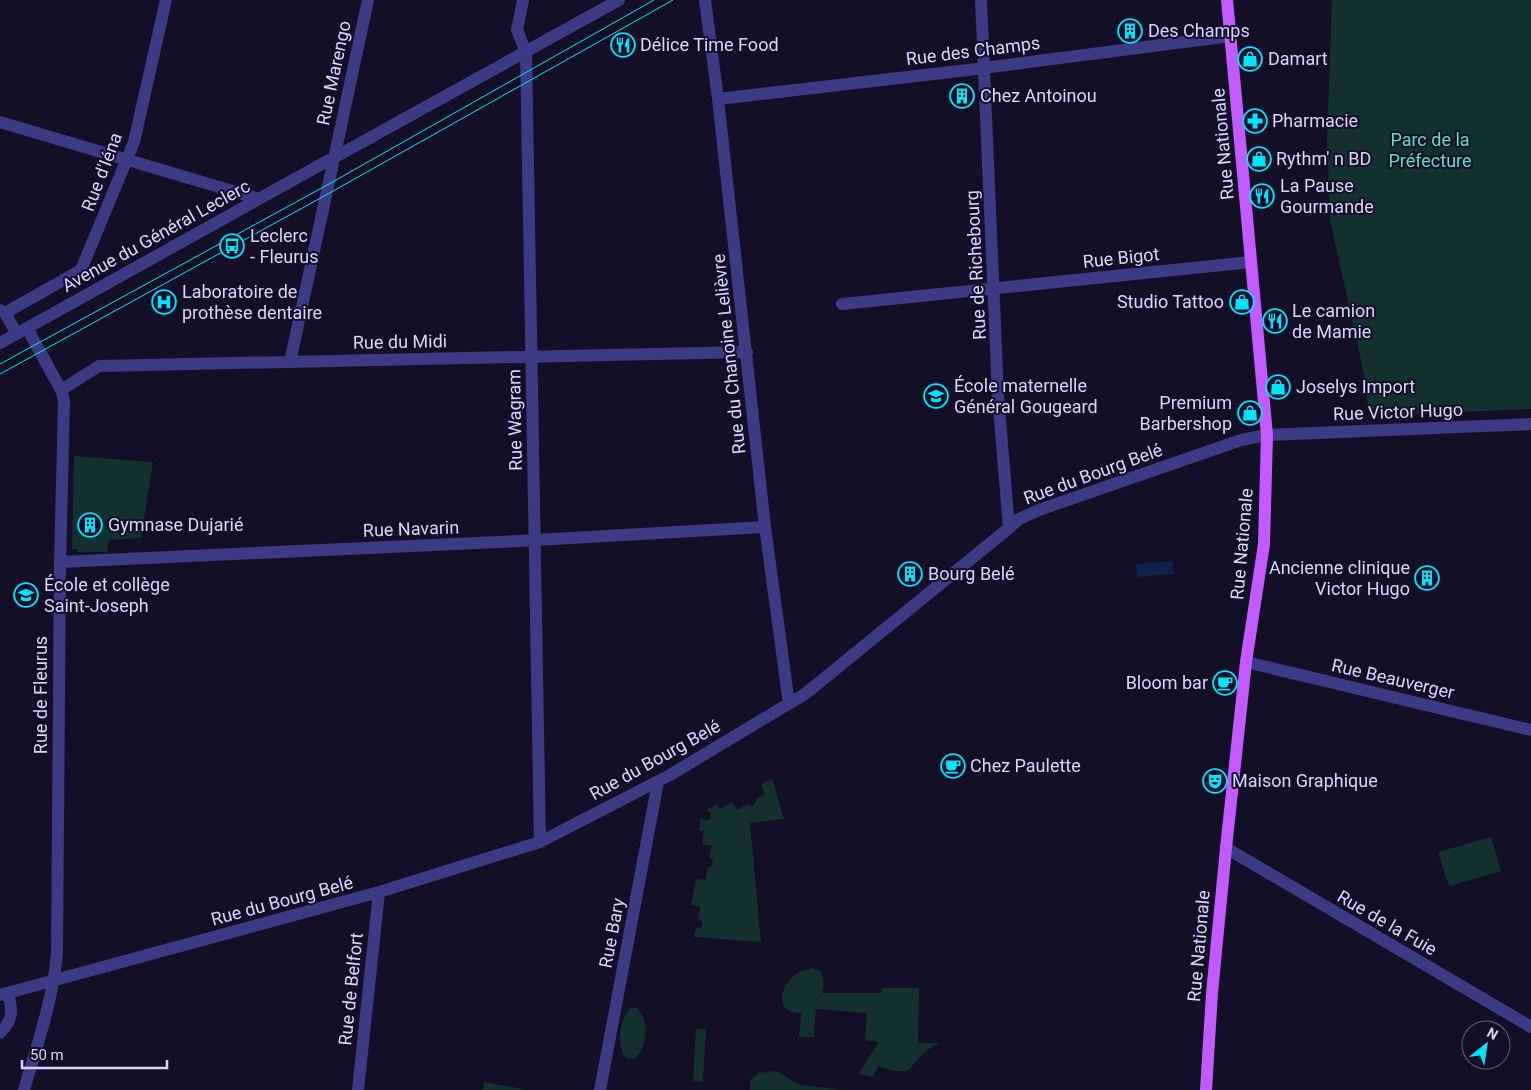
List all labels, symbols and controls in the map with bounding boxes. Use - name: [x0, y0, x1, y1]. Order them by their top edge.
- building icon: Des Champs: [1117, 18, 1143, 44]
- street label: Rue Marengo: [312, 19, 355, 127]
- place label: Des Champs: [1148, 20, 1250, 41]
- restaurant icon: Délice Time Food: [610, 32, 636, 58]
- street label: Rue des Champs: [905, 32, 1041, 69]
- place label: Délice Time Food: [640, 34, 779, 55]
- shop icon: Damart: [1237, 46, 1263, 72]
- place label: Damart: [1268, 48, 1328, 69]
- building icon: Chez Antoinou: [949, 83, 975, 109]
- place label: Chez Antoinou: [980, 85, 1097, 106]
- street label: Rue Nationale: [1207, 87, 1238, 201]
- pharmacy icon: Pharmacie: [1242, 108, 1268, 134]
- place label: Pharmacie: [1272, 110, 1358, 131]
- park label: Parc de la Préfecture: [1388, 129, 1472, 171]
- street label: Rue d'Iéna: [77, 130, 126, 214]
- shop icon: Rythm' n BD: [1246, 146, 1272, 172]
- place label: Rythm' n BD: [1276, 148, 1371, 169]
- street label: Avenue du Général Leclerc: [58, 175, 253, 296]
- place label: La Pause Gourmande: [1280, 175, 1374, 217]
- restaurant icon: La Pause Gourmande: [1249, 183, 1275, 209]
- street label: Rue de Richebourg: [961, 190, 990, 340]
- place label: Leclerc - Fleurus: [250, 225, 319, 267]
- bus stop icon: Leclerc - Fleurus: [219, 233, 245, 259]
- street label: Rue Bigot: [1082, 243, 1160, 272]
- street label: Rue du Chanoine Lelièvre: [708, 253, 749, 455]
- place label: Laboratoire de prothèse dentaire: [182, 281, 322, 323]
- hospital icon: Laboratoire de prothèse dentaire: [151, 289, 177, 315]
- shop icon: Studio Tattoo: [1229, 289, 1255, 315]
- place label: Studio Tattoo: [1117, 291, 1224, 312]
- place label: Le camion de Mamie: [1292, 300, 1375, 342]
- restaurant icon: Le camion de Mamie: [1262, 308, 1288, 334]
- street label: Rue du Midi: [353, 330, 447, 353]
- street label: Rue Wagram: [503, 369, 526, 471]
- shop icon: Joselys Import: [1265, 374, 1291, 400]
- place label: École maternelle Général Gougeard: [954, 375, 1098, 417]
- place label: Joselys Import: [1296, 376, 1415, 397]
- school or university icon: École maternelle Général Gougeard: [923, 383, 949, 409]
- place label: Premium Barbershop: [1140, 392, 1232, 434]
- street label: Rue Victor Hugo: [1333, 399, 1463, 424]
- shop icon: Premium Barbershop: [1237, 400, 1263, 426]
- street label: Rue du Bourg Belé: [1021, 439, 1165, 508]
- street label: Rue Nationale: [1226, 487, 1257, 601]
- building icon: Gymnase Dujarié: [77, 512, 103, 538]
- place label: Gymnase Dujarié: [108, 514, 243, 535]
- street label: Rue Navarin: [362, 516, 459, 541]
- place label: Ancienne clinique Victor Hugo: [1269, 557, 1410, 599]
- building icon: Bourg Belé: [897, 561, 923, 587]
- place label: Bourg Belé: [928, 563, 1015, 584]
- building icon: Ancienne clinique Victor Hugo: [1414, 565, 1440, 591]
- place label: École et collège Saint-Joseph: [44, 574, 170, 616]
- school or university icon: École et collège Saint-Joseph: [13, 582, 39, 608]
- street label: Rue de Fleurus: [30, 636, 51, 754]
- street label: Rue Beauverger: [1330, 654, 1457, 703]
- cafe icon: Bloom bar: [1212, 670, 1238, 696]
- place label: Bloom bar: [1126, 672, 1208, 693]
- street label: Rue du Bourg Belé: [586, 715, 724, 804]
- cafe icon: Chez Paulette: [940, 753, 966, 779]
- place label: Chez Paulette: [970, 755, 1081, 776]
- theatre icon: Maison Graphique: [1202, 768, 1228, 794]
- place label: Maison Graphique: [1232, 770, 1378, 791]
- street label: Rue du Bourg Belé: [209, 871, 355, 930]
- street label: Rue de la Fuie: [1334, 886, 1441, 960]
- street label: Rue Nationale: [1183, 889, 1214, 1003]
- street label: Rue Bary: [594, 896, 629, 970]
- street label: Rue de Belfort: [334, 931, 367, 1046]
- north arrow: [1461, 1020, 1511, 1070]
- text: N: [1484, 1024, 1501, 1043]
- scale bar: [22, 1038, 168, 1070]
- text: 50 m: [30, 1046, 64, 1064]

